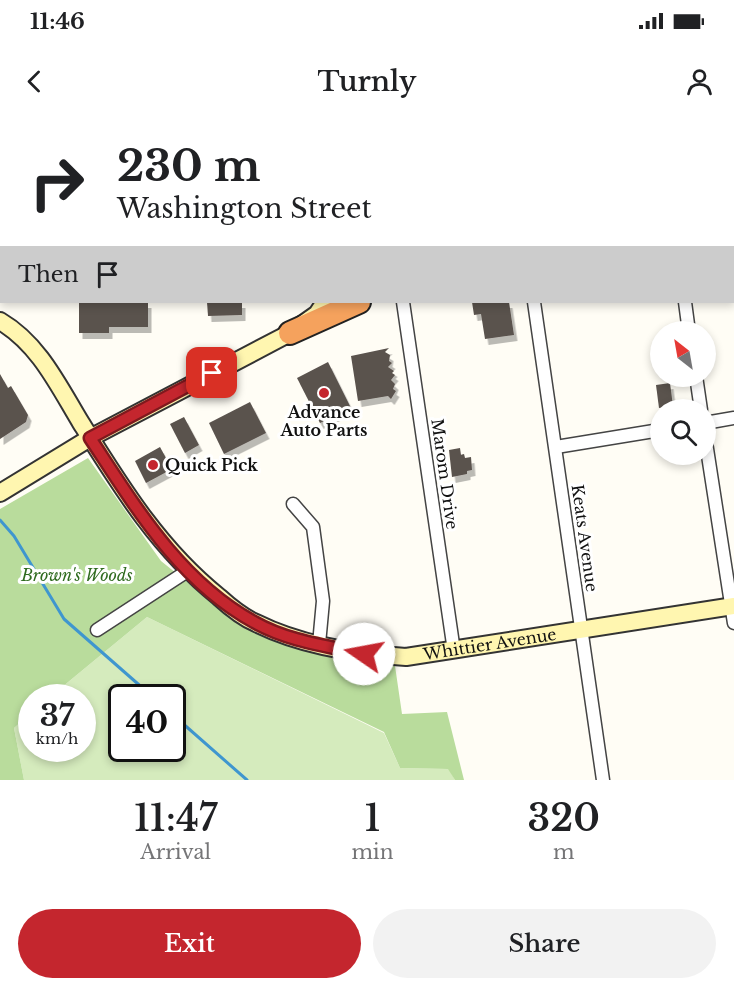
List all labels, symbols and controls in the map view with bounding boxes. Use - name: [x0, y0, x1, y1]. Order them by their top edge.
- text: 11:46: [30, 8, 85, 35]
- icon: back: [18, 65, 51, 98]
- text: Turnly: [318, 65, 416, 98]
- icon: person: [683, 65, 716, 98]
- text: 230 m: [117, 140, 260, 192]
- icon: right: [18, 144, 96, 222]
- text: Washington Street: [117, 192, 372, 225]
- icon: arrive: [91, 258, 124, 291]
- text: Then: [18, 261, 79, 288]
- north arrow: [650, 321, 716, 387]
- map controls: [650, 321, 716, 465]
- pin: [186, 347, 237, 398]
- icon: arrive: [195, 356, 228, 389]
- marker: Advance Auto Parts: [317, 386, 331, 400]
- button: search: [650, 399, 716, 465]
- place label: Advance Auto Parts: [280, 402, 367, 440]
- street label: Marom Drive: [427, 417, 463, 531]
- place label: Quick Pick: [165, 455, 258, 475]
- marker: Quick Pick: [146, 458, 160, 472]
- street label: Keats Avenue: [568, 483, 602, 593]
- park label: Brown's Woods: [20, 565, 133, 585]
- position arrow: [332, 622, 396, 686]
- street label: Whittier Avenue: [421, 624, 558, 664]
- speed limit sign: 40: [108, 684, 186, 762]
- text: 37: [40, 697, 74, 734]
- text: km/h: [36, 729, 78, 748]
- text: 11:47: [134, 796, 217, 841]
- text: 1: [365, 796, 380, 841]
- text: 320: [527, 796, 600, 841]
- text: Arrival: [140, 840, 211, 864]
- text: min: [351, 840, 393, 864]
- text: m: [553, 840, 574, 864]
- button: Exit: [18, 909, 361, 978]
- button: Share: [373, 909, 716, 978]

